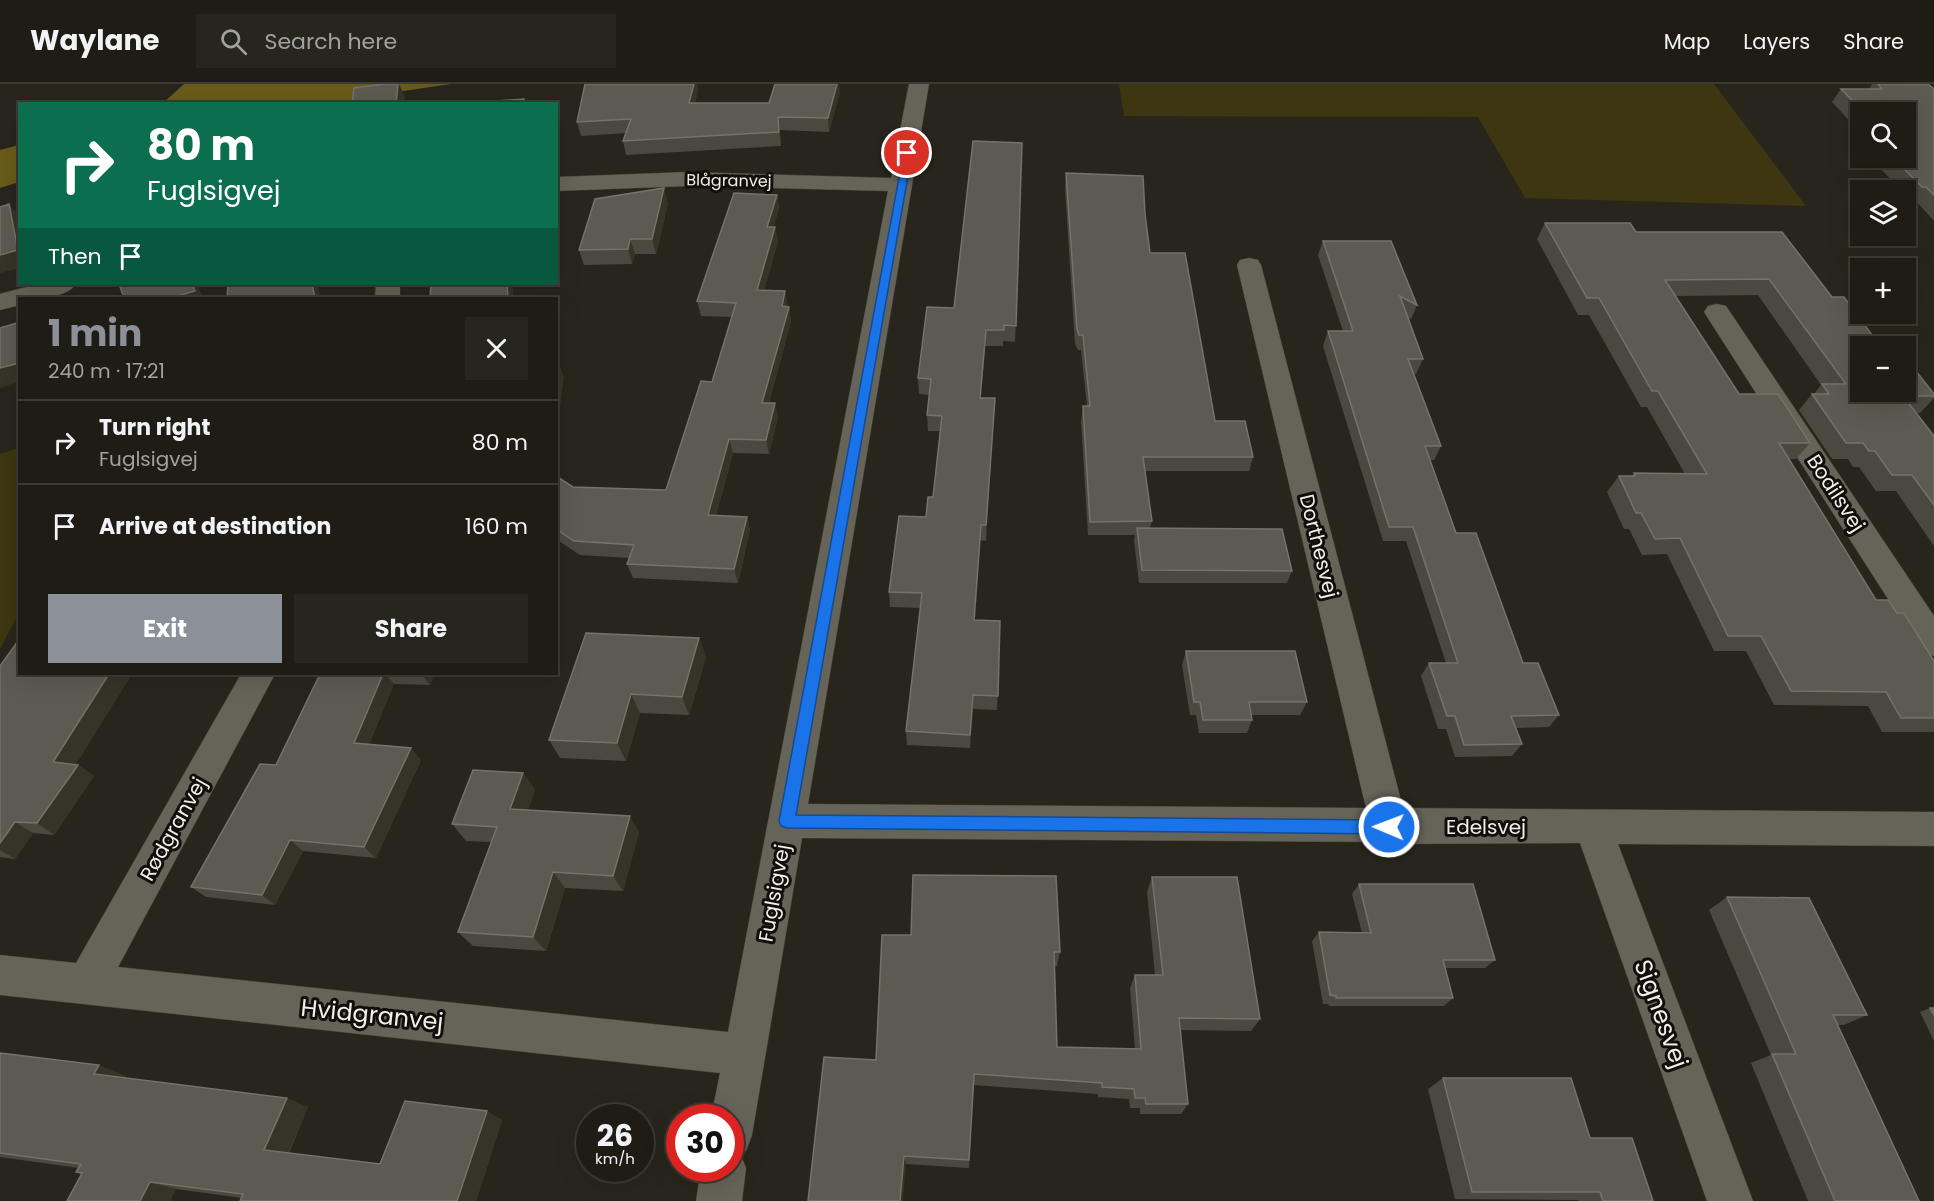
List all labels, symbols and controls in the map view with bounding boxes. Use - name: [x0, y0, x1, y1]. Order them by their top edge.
- search box: [196, 14, 616, 68]
- text: Waylane: [30, 21, 160, 60]
- icon: search: [217, 25, 250, 58]
- text: Search here: [265, 26, 397, 57]
- text: Map: [1664, 27, 1710, 56]
- text: Layers: [1743, 27, 1810, 56]
- text: Share: [1843, 27, 1904, 56]
- map controls: [1850, 102, 1916, 402]
- button: search: [1850, 102, 1916, 168]
- text: 80 m: [147, 116, 255, 175]
- icon: right: [48, 126, 126, 204]
- pin: [881, 127, 932, 178]
- icon: arrive: [890, 136, 923, 169]
- street label: Blågranvej: [686, 168, 772, 193]
- text: Fuglsigvej: [147, 172, 280, 209]
- button: layers: [1850, 180, 1916, 246]
- icon: arrive: [114, 240, 147, 273]
- text: Then: [48, 241, 102, 272]
- button: +: [1850, 258, 1916, 324]
- text: 1 min: [48, 308, 142, 359]
- button: close: [465, 317, 528, 380]
- button: −: [1850, 336, 1916, 402]
- text: 240 m · 17:21: [48, 357, 165, 385]
- text: Turn right: [99, 412, 210, 443]
- icon: right: [48, 426, 81, 459]
- text: 80 m: [472, 427, 528, 458]
- text: Fuglsigvej: [99, 445, 198, 473]
- street label: Bodilsvej: [1800, 449, 1872, 537]
- street label: Dorthesvej: [1293, 491, 1345, 601]
- icon: arrive: [48, 510, 81, 543]
- text: Arrive at destination: [99, 511, 331, 542]
- text: 160 m: [465, 511, 528, 542]
- button: Exit: [48, 594, 282, 663]
- button: Share: [294, 594, 528, 663]
- street label: Rødgranvej: [133, 772, 213, 886]
- position arrow: [1357, 795, 1421, 859]
- street label: Edelsvej: [1446, 813, 1526, 841]
- street label: Fuglsigvej: [752, 842, 796, 944]
- street label: Signesvej: [1627, 955, 1696, 1073]
- street label: Hvidgranvej: [299, 991, 445, 1038]
- speed limit sign: 30: [666, 1104, 744, 1182]
- text: 26: [597, 1114, 633, 1157]
- text: km/h: [595, 1148, 635, 1169]

